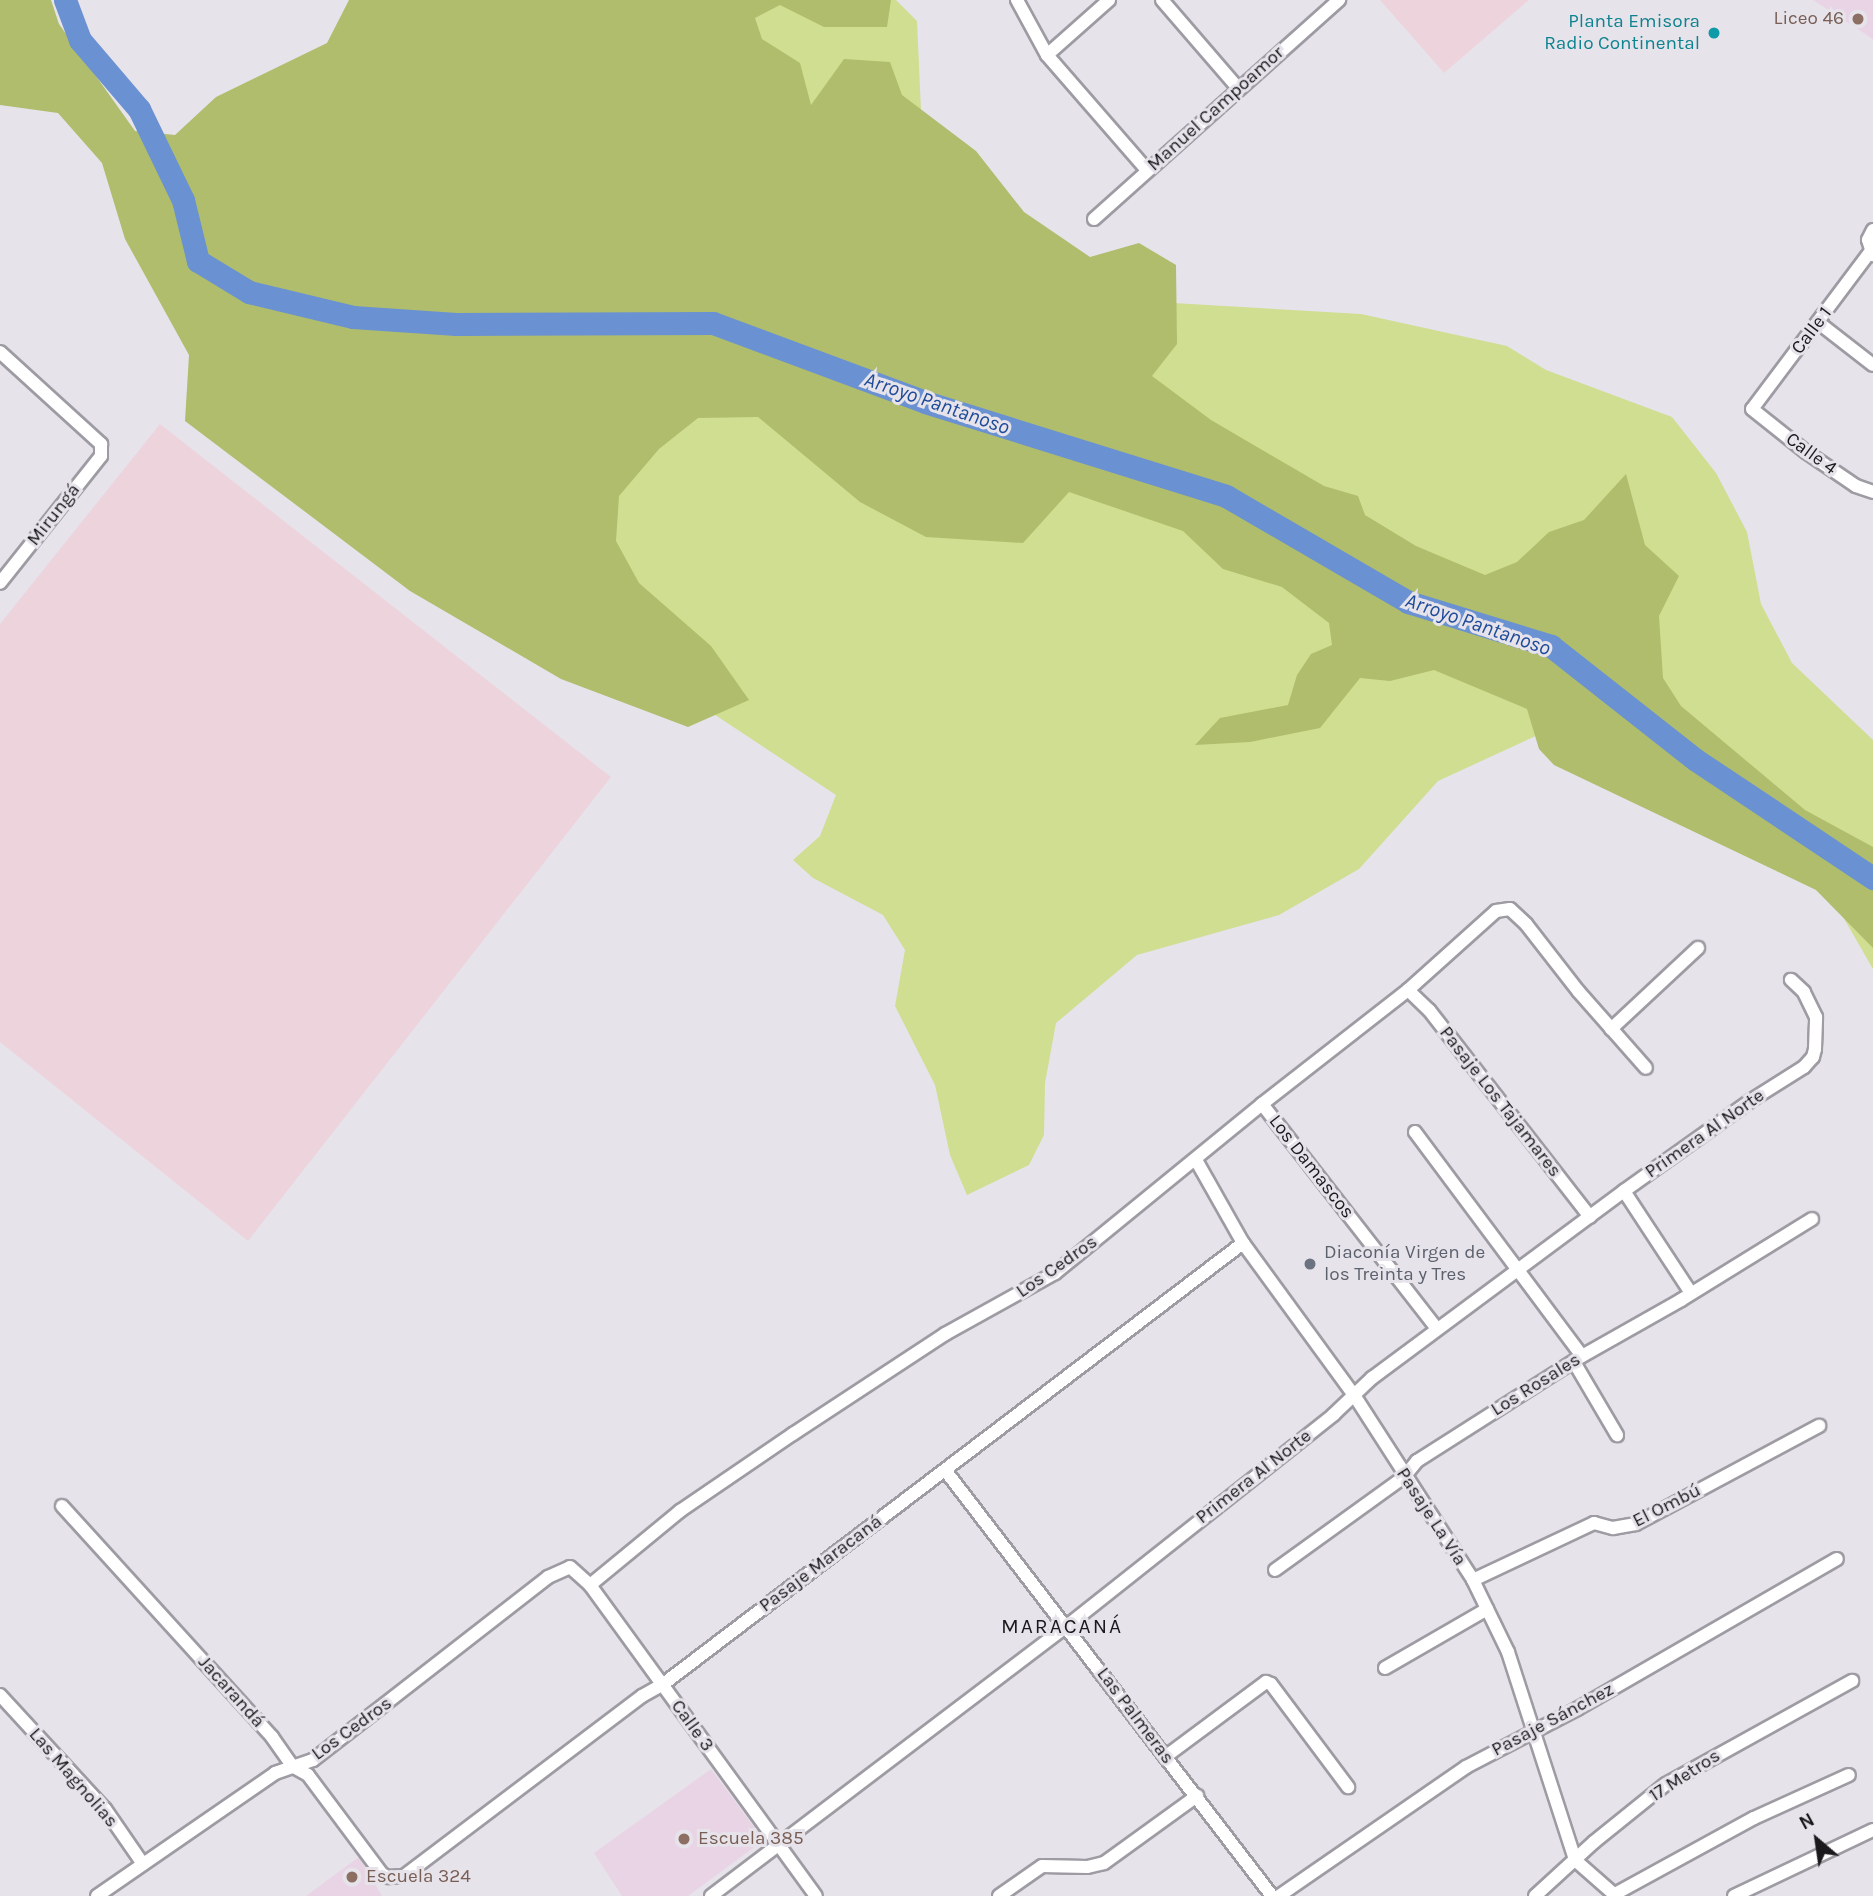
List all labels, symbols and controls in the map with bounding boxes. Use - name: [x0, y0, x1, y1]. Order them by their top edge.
- place label: Liceo 46: [1774, 8, 1844, 30]
- place label: Planta Emisora Radio Continental: [1544, 11, 1700, 55]
- marker: Liceo 46: [1850, 11, 1866, 27]
- marker: Planta Emisora Radio Continental: [1706, 25, 1722, 41]
- street label: Manuel Campoamor: [1143, 42, 1289, 176]
- street label: Calle 1: [1787, 303, 1837, 359]
- water label: Arroyo Pantanoso: [861, 366, 1013, 440]
- street label: Calle 4: [1781, 428, 1841, 480]
- street label: Mirungá: [23, 479, 85, 551]
- water label: Arroyo Pantanoso: [1402, 587, 1554, 661]
- street label: Pasaje Los Tajamares: [1434, 1022, 1566, 1182]
- street label: Primera Al Norte: [1641, 1084, 1769, 1184]
- street label: Los Damascos: [1263, 1111, 1359, 1223]
- street label: Los Cedros: [1012, 1231, 1102, 1303]
- place label: Diaconía Virgen de los Treinta y Tres: [1324, 1242, 1485, 1286]
- marker: Diaconía Virgen de los Treinta y Tres: [1302, 1256, 1318, 1272]
- street label: Los Rosales: [1487, 1348, 1585, 1422]
- street label: Primera Al Norte: [1192, 1425, 1316, 1529]
- street label: Pasaje La Vía: [1391, 1464, 1471, 1570]
- street label: El Ombú: [1629, 1479, 1705, 1533]
- street label: Pasaje Maracaná: [755, 1510, 887, 1618]
- district label: MARACANÁ: [1002, 1613, 1122, 1639]
- street label: Jacarandá: [193, 1651, 269, 1733]
- street label: Las Palmeras: [1091, 1663, 1179, 1769]
- street label: Pasaje Sánchez: [1488, 1678, 1618, 1762]
- street label: Los Cedros: [307, 1692, 397, 1766]
- street label: Calle 3: [666, 1696, 718, 1756]
- street label: Las Magnolias: [24, 1724, 122, 1832]
- street label: 17 Metros: [1645, 1745, 1725, 1807]
- north arrow: [1782, 1805, 1852, 1875]
- text: N: [1796, 1809, 1818, 1835]
- place label: Escuela 385: [698, 1828, 804, 1850]
- marker: Escuela 385: [676, 1831, 692, 1847]
- place label: Escuela 324: [366, 1866, 471, 1888]
- marker: Escuela 324: [344, 1869, 360, 1885]

